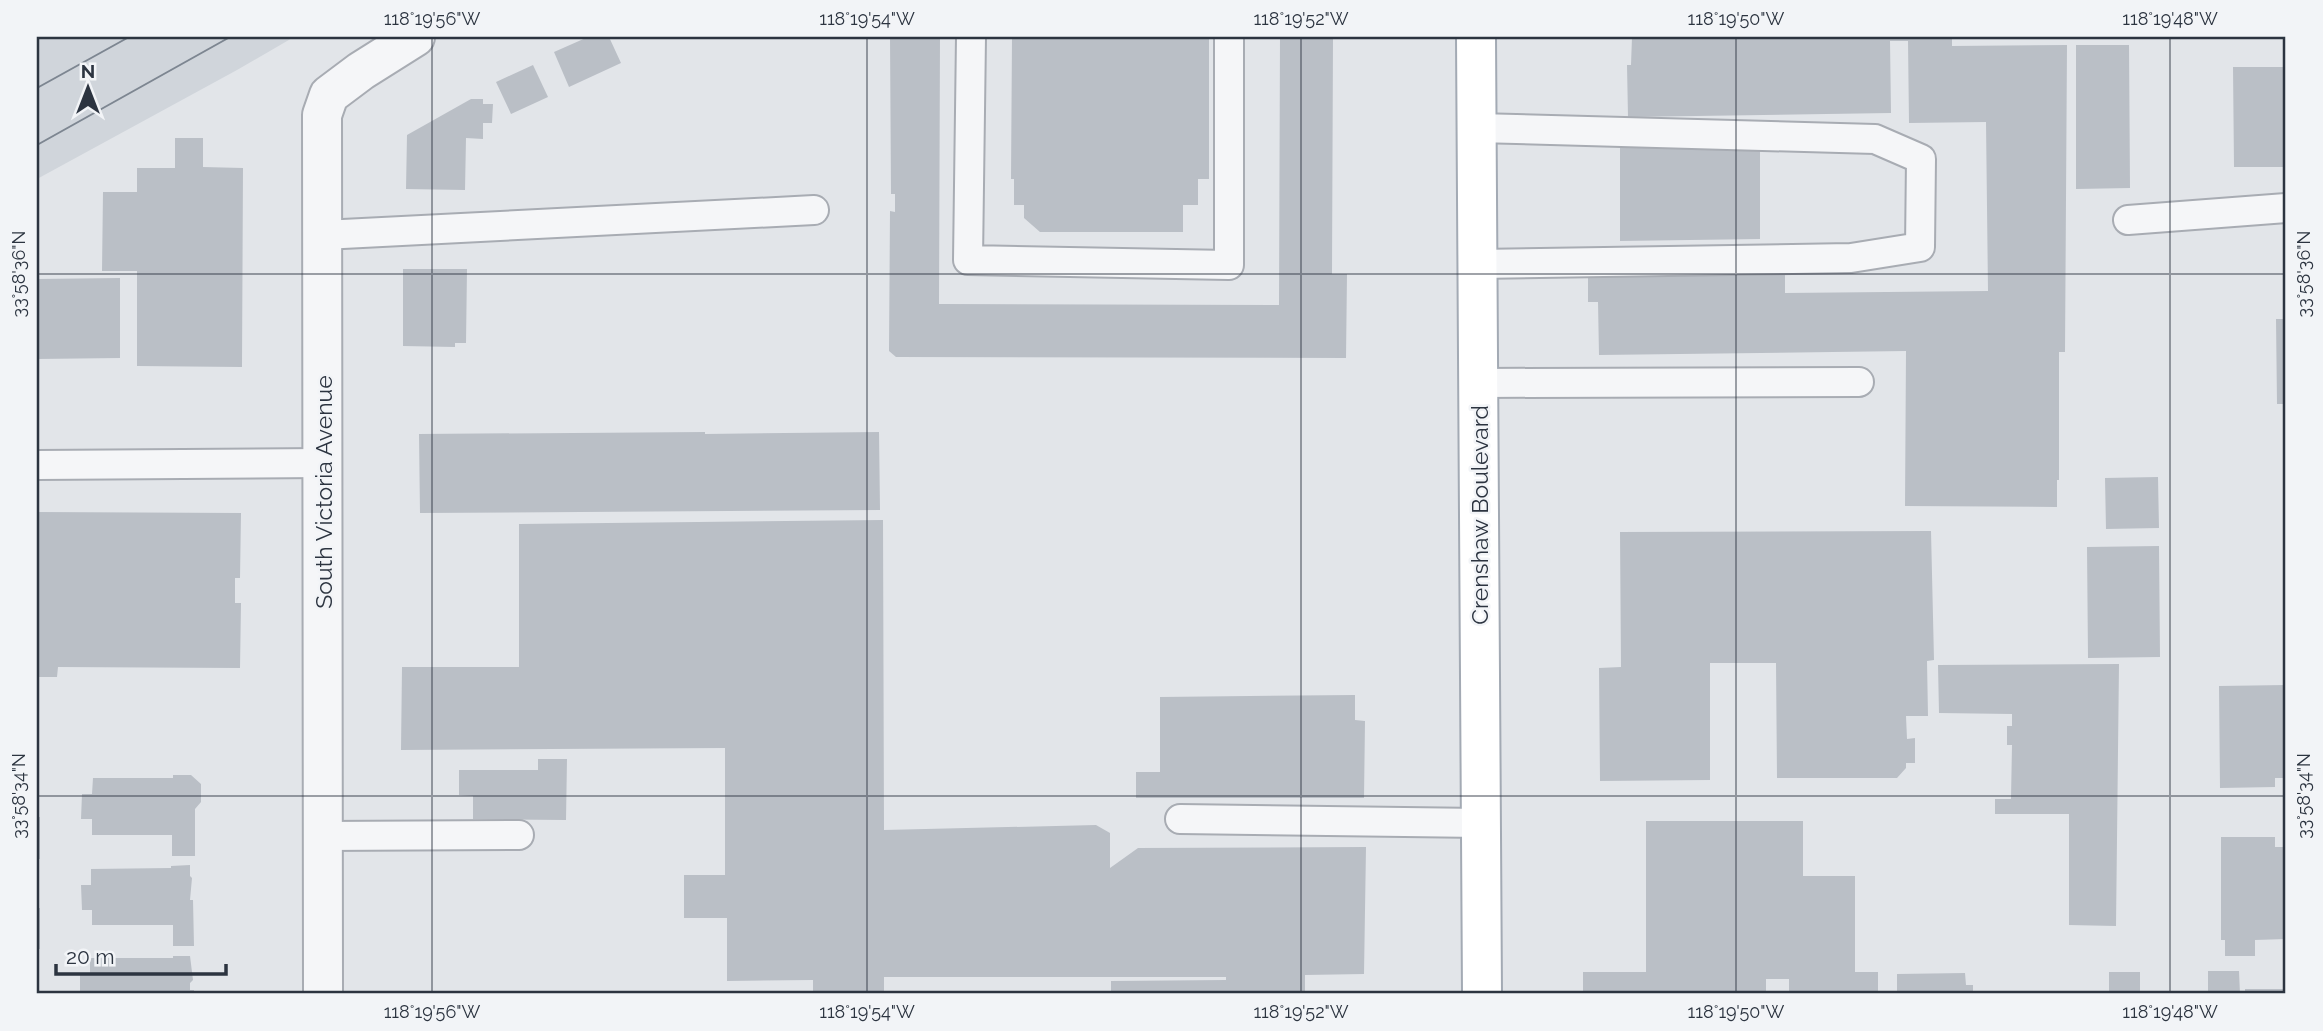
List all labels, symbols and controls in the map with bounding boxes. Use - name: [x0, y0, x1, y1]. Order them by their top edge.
- text: 118°19'56"W: [384, 8, 481, 29]
- text: 118°19'54"W: [819, 8, 915, 29]
- text: 118°19'52"W: [1253, 8, 1349, 29]
- text: 118°19'50"W: [1688, 8, 1785, 29]
- text: 118°19'48"W: [2122, 8, 2218, 29]
- north arrow: [52, 52, 122, 122]
- text: N: [81, 60, 95, 82]
- text: 33°58'36"N: [8, 231, 29, 317]
- text: 33°58'36"N: [2293, 231, 2314, 317]
- street label: South Victoria Avenue: [310, 375, 337, 609]
- street label: Crenshaw Boulevard: [1466, 405, 1493, 625]
- text: 33°58'34"N: [8, 753, 29, 839]
- text: 33°58'34"N: [2293, 753, 2314, 839]
- scale bar: [56, 933, 226, 977]
- text: 20 m: [66, 944, 114, 969]
- text: 118°19'56"W: [384, 1001, 481, 1022]
- text: 118°19'54"W: [819, 1001, 915, 1022]
- text: 118°19'52"W: [1253, 1001, 1349, 1022]
- text: 118°19'50"W: [1688, 1001, 1785, 1022]
- text: 118°19'48"W: [2122, 1001, 2218, 1022]

